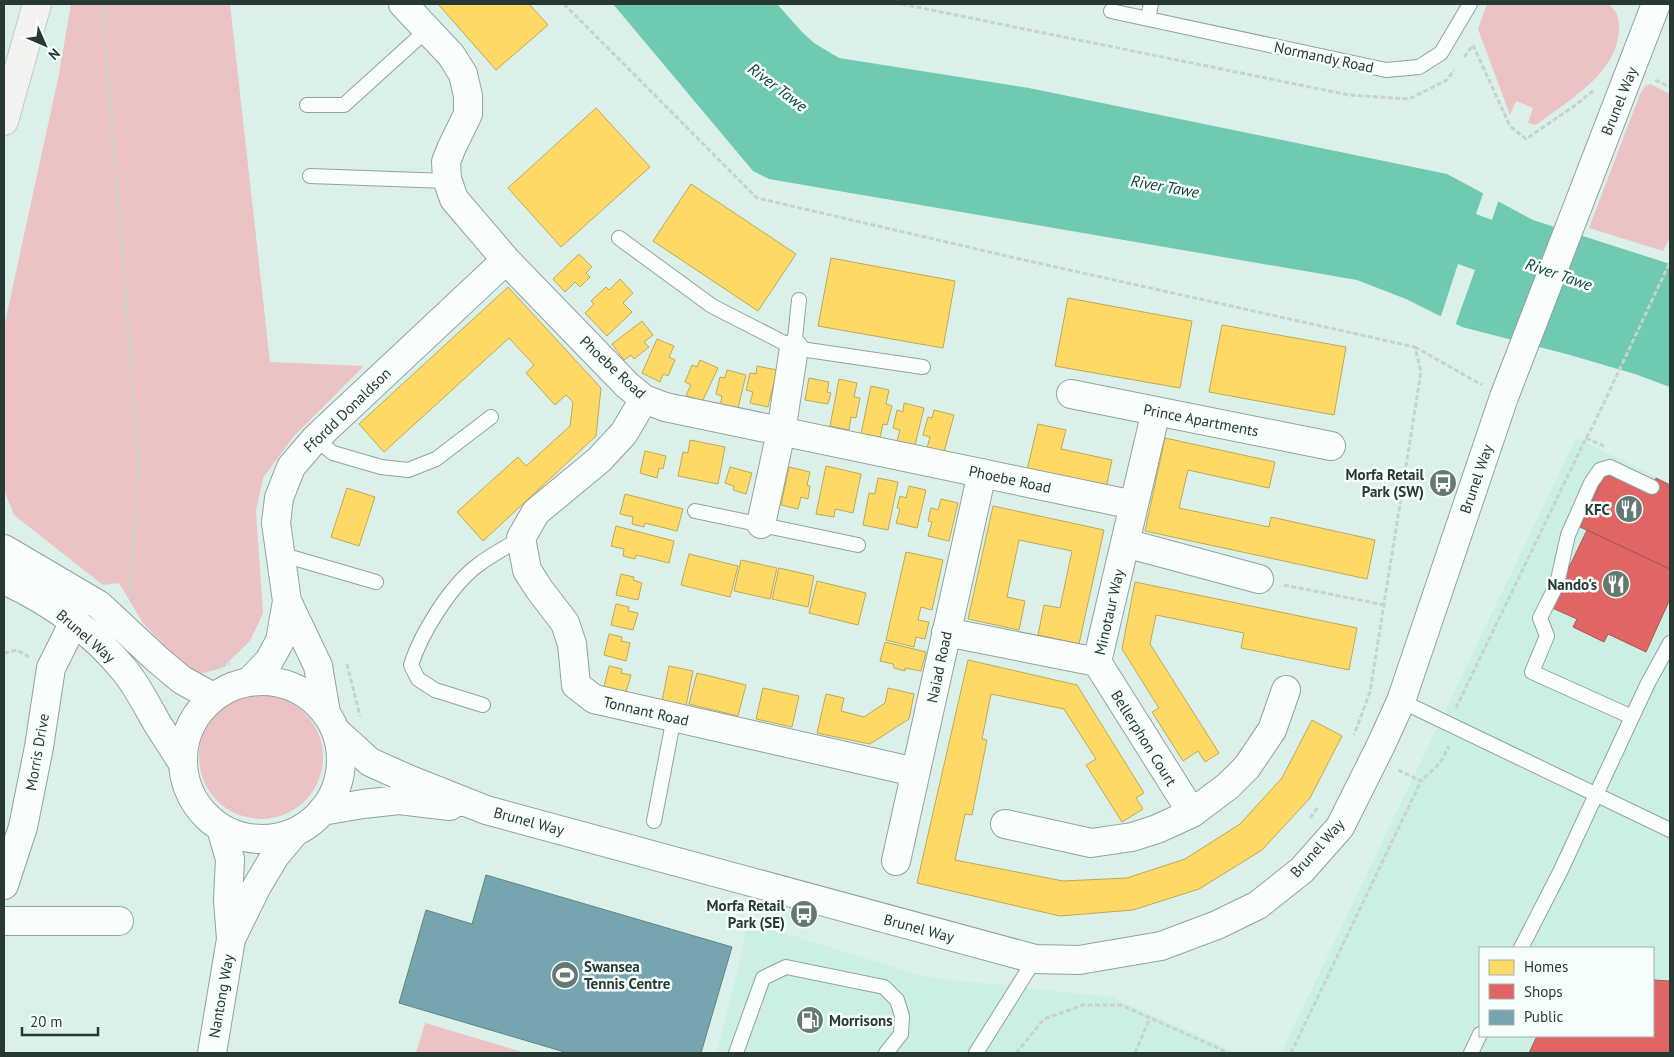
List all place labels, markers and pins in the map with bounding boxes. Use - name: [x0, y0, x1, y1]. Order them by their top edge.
- place label: Morfa Retail Park (SW): [1346, 465, 1425, 501]
- bus stop icon: Morfa Retail Park (SW): [1428, 468, 1458, 498]
- restaurant icon: KFC: [1614, 494, 1644, 524]
- place label: KFC: [1585, 500, 1611, 519]
- restaurant icon: Nando's: [1601, 569, 1631, 599]
- place label: Nando's: [1547, 575, 1597, 594]
- place label: Morfa Retail Park (SE): [707, 896, 786, 932]
- bus stop icon: Morfa Retail Park (SE): [789, 899, 819, 929]
- place label: Swansea Tennis Centre: [584, 957, 671, 993]
- sports icon: Swansea Tennis Centre: [550, 960, 580, 990]
- fuel station icon: Morrisons: [795, 1005, 825, 1035]
- place label: Morrisons: [829, 1011, 893, 1030]

